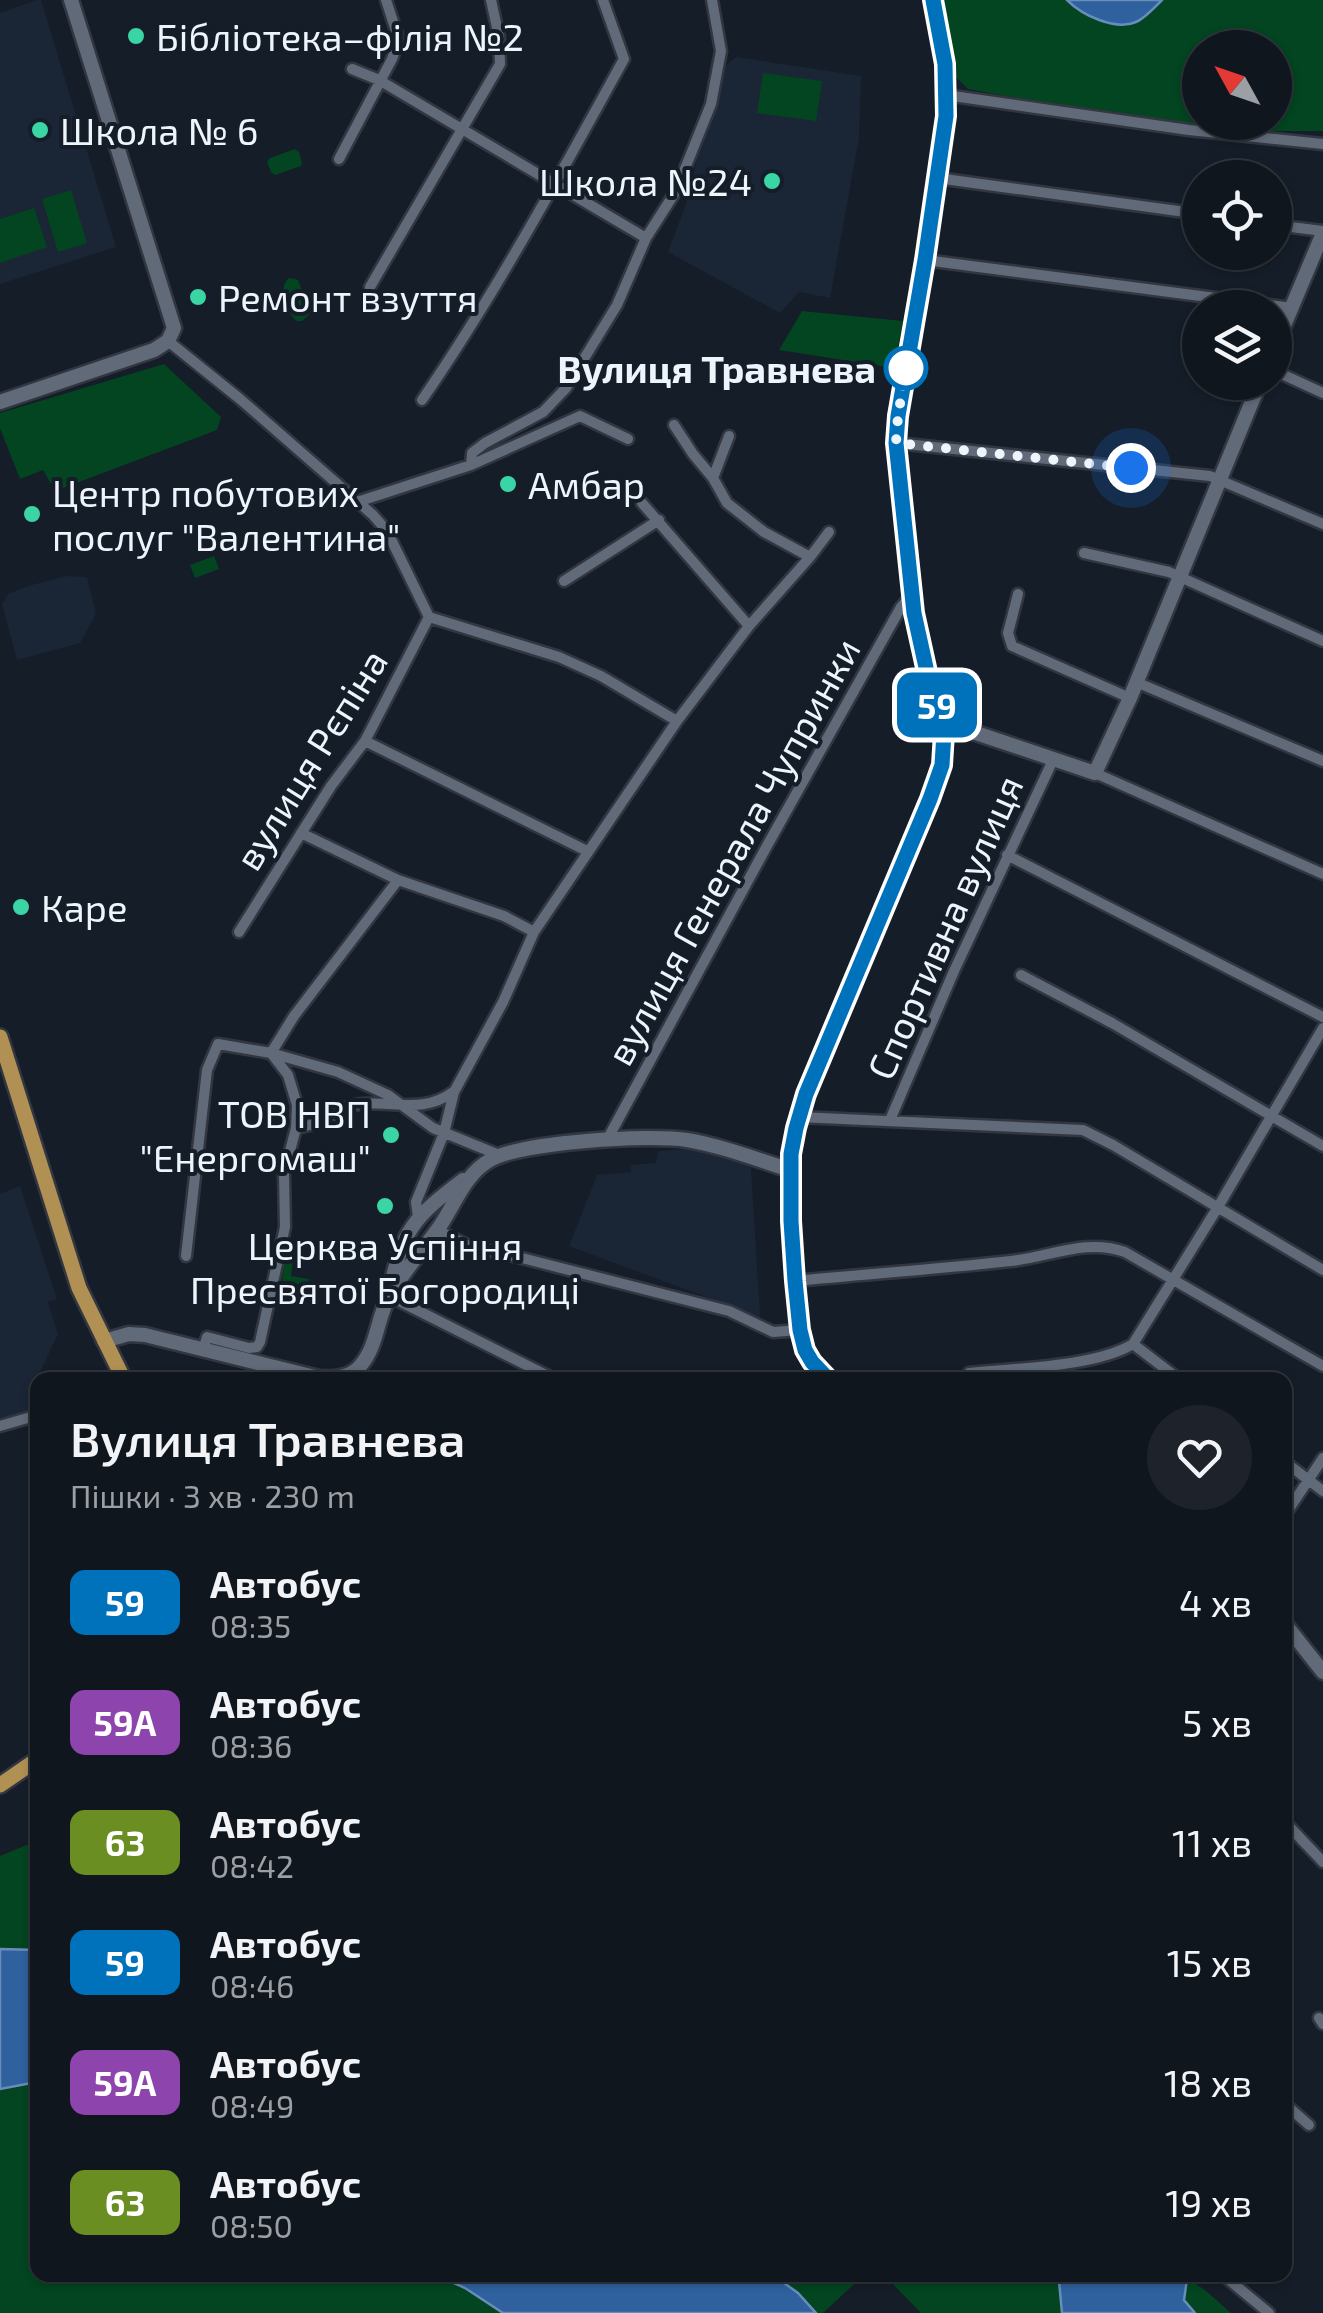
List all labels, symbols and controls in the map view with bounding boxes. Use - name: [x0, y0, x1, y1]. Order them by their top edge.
- place label: Бібліотека–філія №2: [156, 13, 524, 59]
- marker: Бібліотека–філія №2: [125, 25, 147, 47]
- north arrow: [1182, 30, 1292, 140]
- map controls: [1182, 30, 1292, 400]
- place label: Школа № 6: [60, 107, 259, 153]
- marker: Школа № 6: [29, 119, 51, 141]
- place label: Школа №24: [539, 158, 752, 204]
- button: locate: [1182, 160, 1292, 270]
- marker: Школа №24: [761, 170, 783, 192]
- place label: Ремонт взуття: [218, 274, 478, 320]
- marker: Ремонт взуття: [187, 286, 209, 308]
- button: layers: [1182, 290, 1292, 400]
- place label: Вулиця Травнева: [557, 345, 876, 391]
- marker: Вулиця Травнева: [885, 347, 927, 389]
- your location: [1106, 443, 1156, 493]
- place label: Амбар: [528, 461, 645, 507]
- place label: Центр побутових послуг "Валентина": [52, 469, 400, 559]
- marker: Амбар: [497, 473, 519, 495]
- marker: Центр побутових послуг "Валентина": [21, 503, 43, 525]
- street label: вулиця Генерала Чупринки: [595, 630, 869, 1072]
- street label: вулиця Рєпіна: [224, 640, 396, 878]
- line badge: 59: [892, 672, 982, 738]
- text: 59: [917, 684, 957, 726]
- street label: Спортивна вулиця: [856, 768, 1032, 1086]
- place label: Каре: [41, 884, 127, 930]
- marker: Каре: [10, 896, 32, 918]
- place label: ТОВ НВП "Енергомаш": [140, 1090, 371, 1180]
- marker: ТОВ НВП "Енергомаш": [380, 1124, 402, 1146]
- marker: Церква Успіння Пресвятої Богородиці: [374, 1195, 396, 1217]
- place label: Церква Успіння Пресвятої Богородиці: [190, 1222, 580, 1312]
- button: heart: [1147, 1405, 1252, 1510]
- text: Вулиця Травнева: [70, 1409, 465, 1467]
- text: Пішки · 3 хв · 230 m: [70, 1476, 355, 1514]
- text: Автобус: [210, 1560, 361, 1606]
- text: 4 хв: [1179, 1579, 1252, 1625]
- text: 59: [105, 1581, 145, 1623]
- text: 08:35: [210, 1606, 291, 1644]
- text: Автобус: [210, 1680, 361, 1726]
- text: 5 хв: [1182, 1699, 1252, 1745]
- text: 59А: [94, 1701, 156, 1743]
- text: 08:36: [210, 1726, 292, 1764]
- text: Автобус: [210, 1800, 361, 1846]
- text: 11 хв: [1172, 1819, 1252, 1865]
- text: 63: [105, 1821, 145, 1863]
- text: 08:42: [210, 1846, 294, 1884]
- text: Автобус: [210, 1920, 361, 1966]
- text: 15 хв: [1167, 1939, 1252, 1985]
- text: 59: [105, 1941, 145, 1983]
- text: 08:46: [210, 1966, 294, 2004]
- text: Автобус: [210, 2040, 361, 2086]
- text: 18 хв: [1164, 2059, 1252, 2105]
- text: 59А: [94, 2061, 156, 2103]
- text: 08:49: [210, 2086, 294, 2124]
- text: Автобус: [210, 2160, 361, 2206]
- text: 19 хв: [1165, 2179, 1252, 2225]
- text: 63: [105, 2181, 145, 2223]
- text: 08:50: [210, 2206, 293, 2244]

